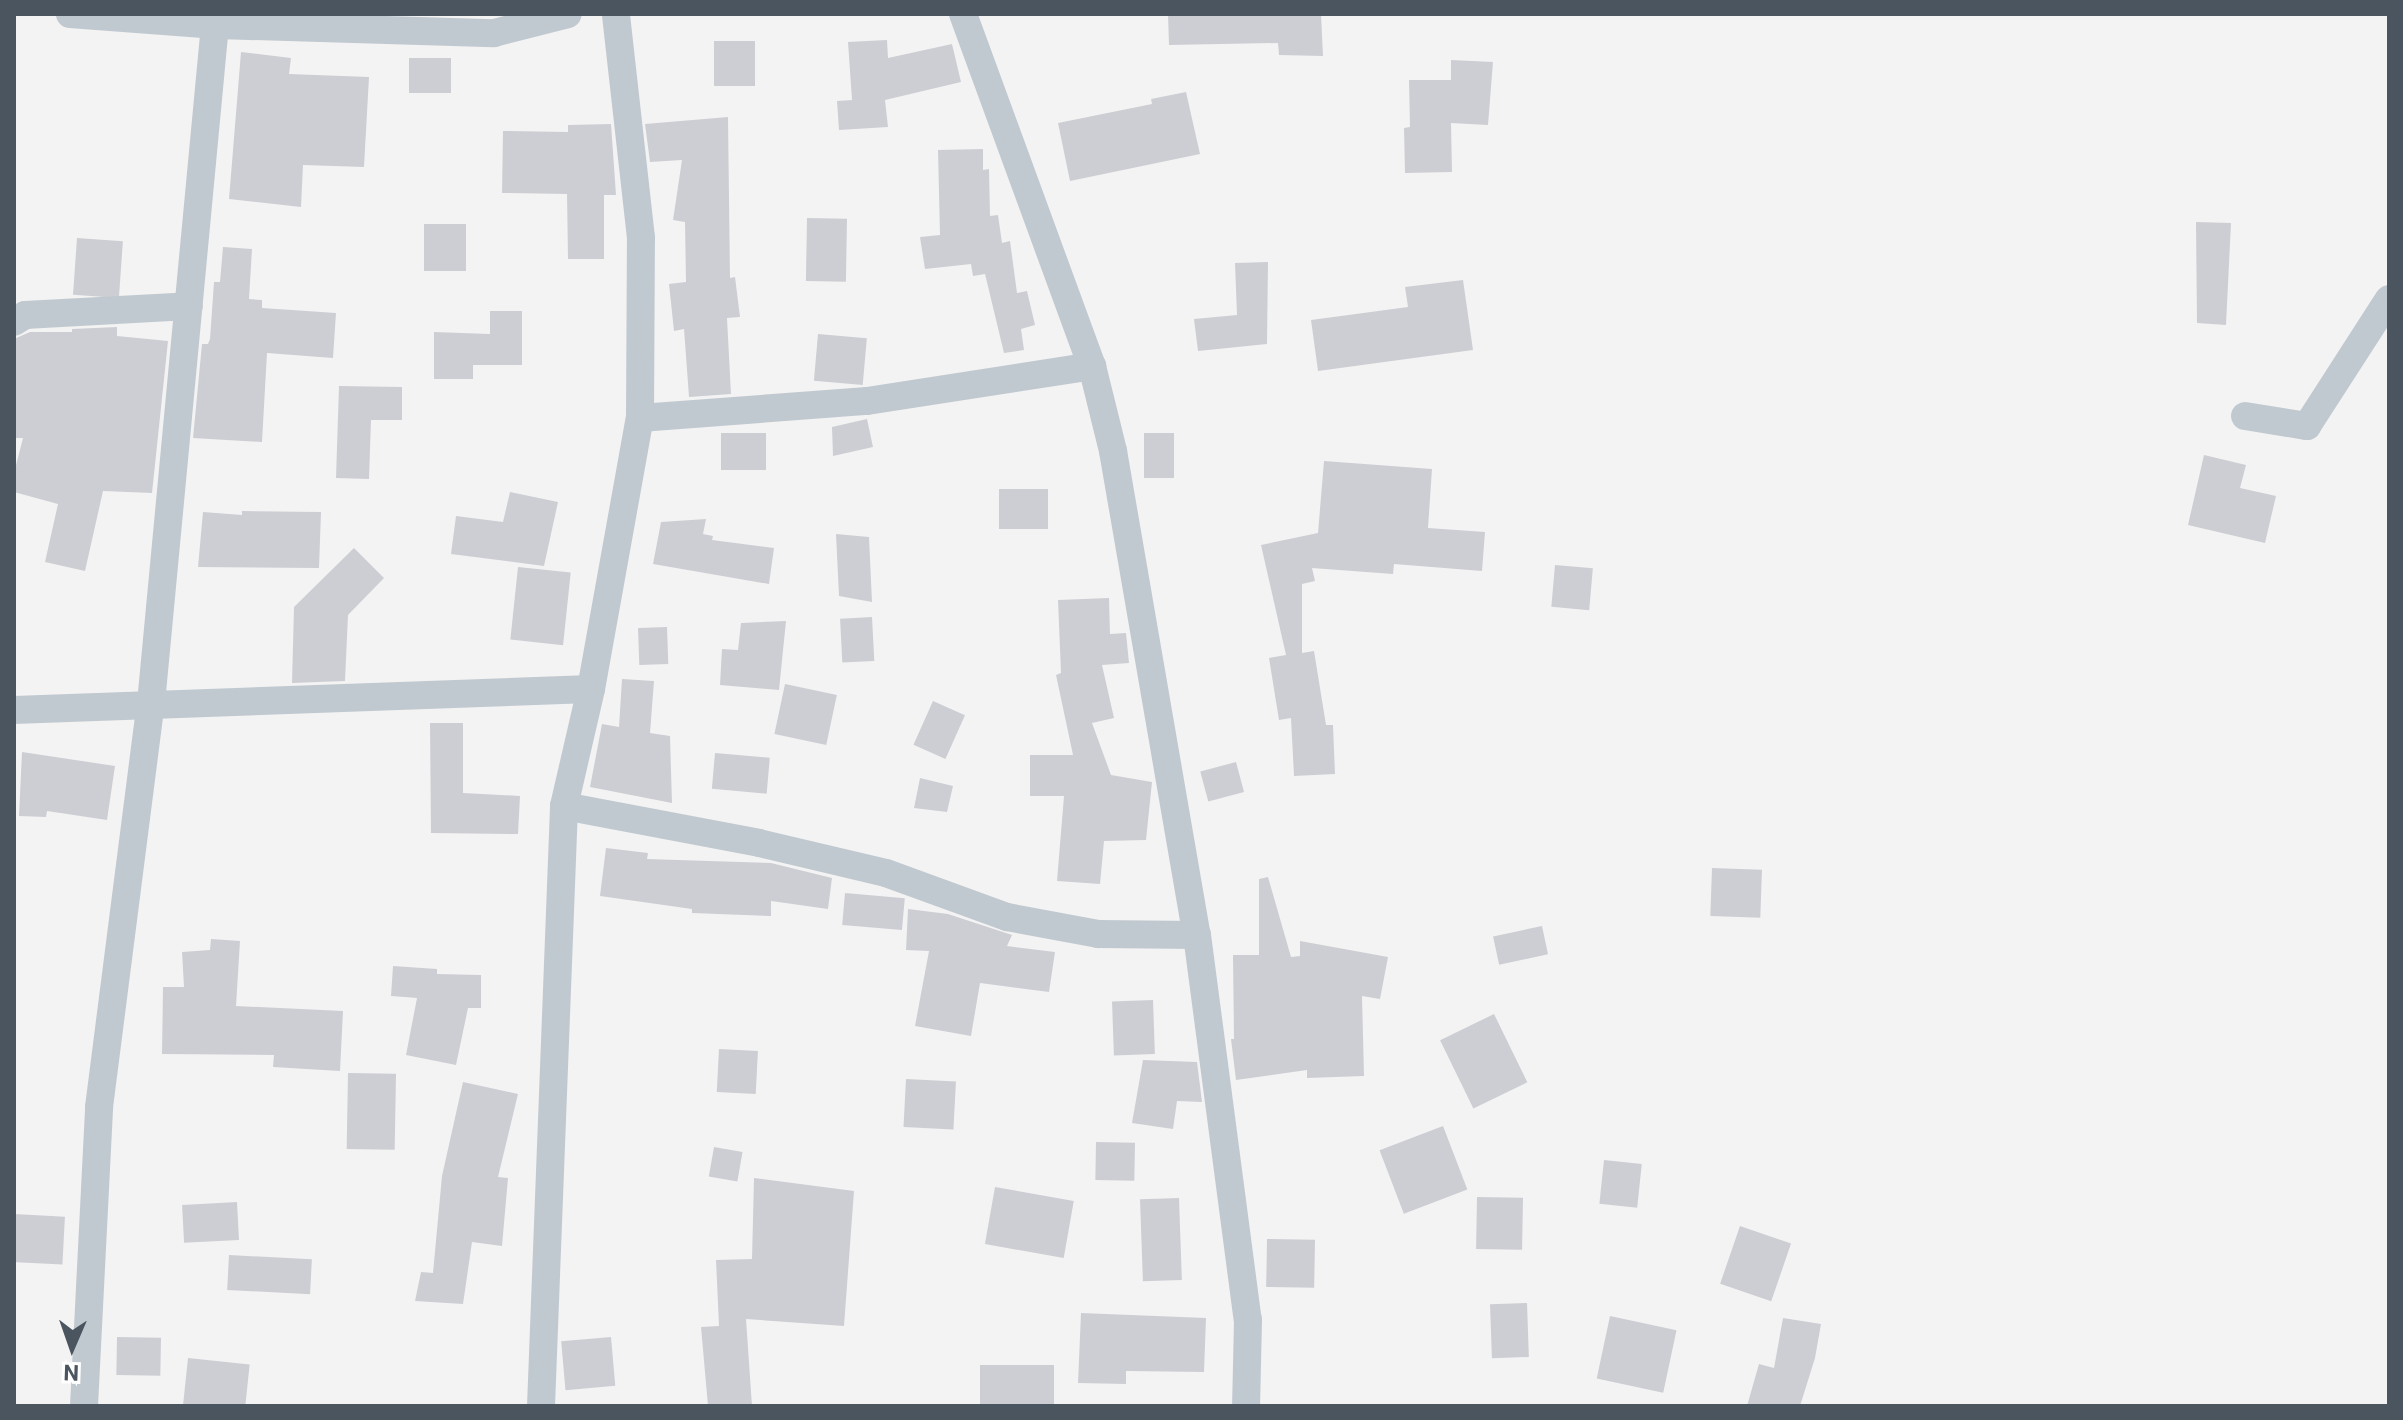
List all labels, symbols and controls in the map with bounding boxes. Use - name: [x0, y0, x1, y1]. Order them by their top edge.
- north arrow: [32, 1308, 112, 1388]
- text: N: [63, 1360, 79, 1385]

